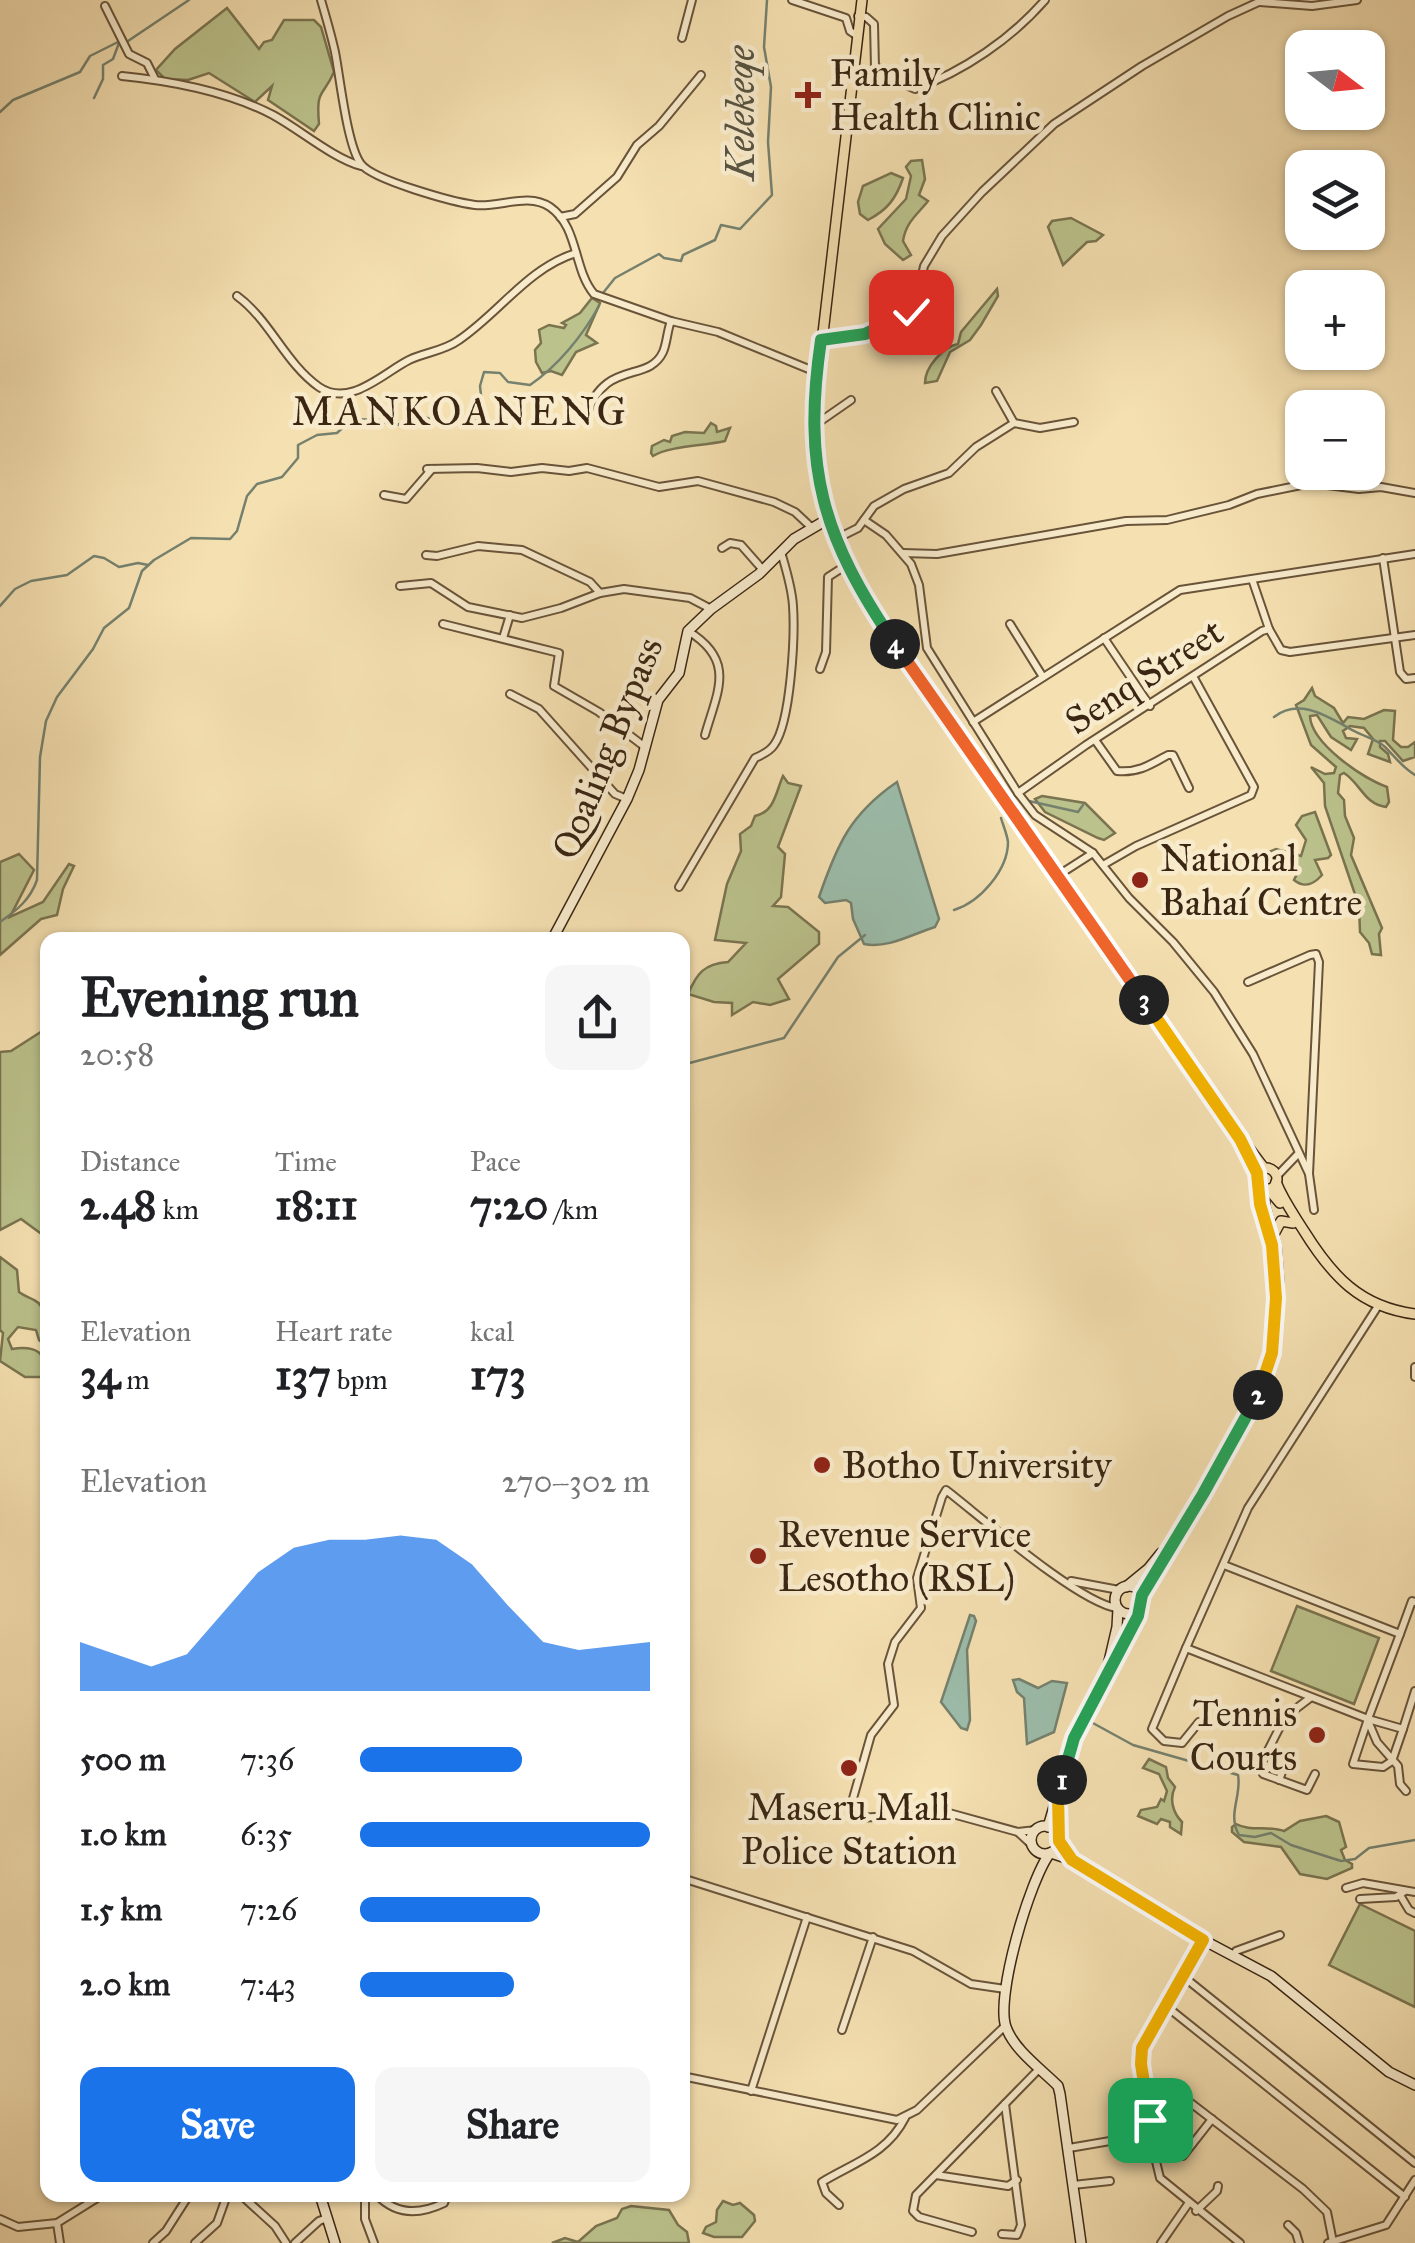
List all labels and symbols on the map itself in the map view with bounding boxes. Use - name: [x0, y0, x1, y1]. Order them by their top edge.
- north arrow: [1285, 30, 1385, 130]
- water label: Kelekeqe: [716, 45, 765, 182]
- place label: Family Health Clinic: [830, 50, 1041, 140]
- marker: Family Health Clinic: [795, 82, 821, 108]
- pin: [869, 270, 954, 355]
- district label: MANKOANENG: [292, 387, 628, 436]
- street label: Senq Street: [1056, 608, 1232, 744]
- pin: 4: [870, 619, 920, 669]
- street label: Qoaling Bypass: [542, 630, 672, 866]
- place label: National Bahaí Centre: [1160, 835, 1362, 925]
- marker: National Bahaí Centre: [1129, 869, 1151, 891]
- pin: 3: [1119, 975, 1169, 1025]
- pin: 2: [1233, 1370, 1283, 1420]
- place label: Botho University: [842, 1442, 1113, 1488]
- marker: Botho University: [811, 1454, 833, 1476]
- place label: Revenue Service Lesotho (RSL): [778, 1511, 1031, 1601]
- marker: Revenue Service Lesotho (RSL): [747, 1545, 769, 1567]
- place label: Tennis Courts: [1190, 1690, 1297, 1780]
- marker: Tennis Courts: [1306, 1724, 1328, 1746]
- pin: 1: [1037, 1755, 1087, 1805]
- marker: Maseru Mall Police Station: [838, 1757, 860, 1779]
- place label: Maseru Mall Police Station: [741, 1784, 957, 1874]
- pin: [1108, 2078, 1193, 2163]

